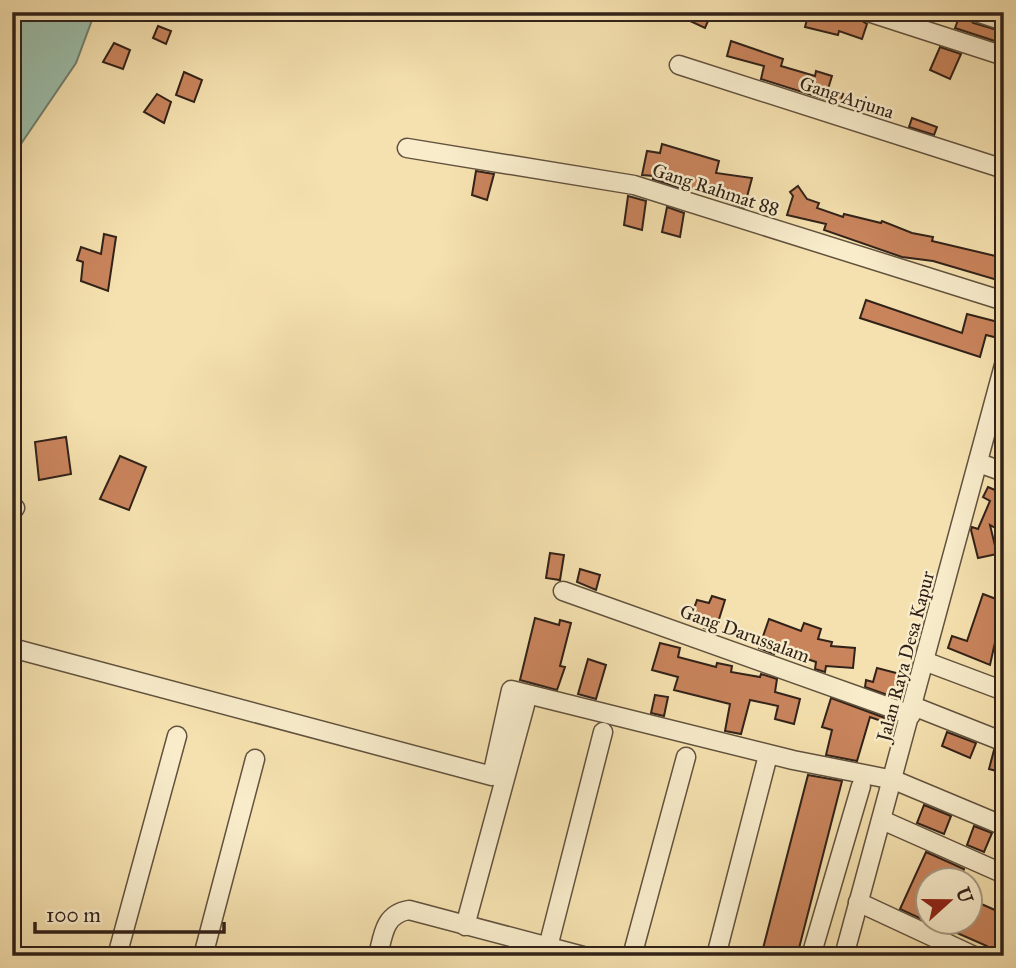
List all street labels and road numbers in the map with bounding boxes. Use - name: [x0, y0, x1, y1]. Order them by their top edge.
- street label: Gang Arjuna: [796, 71, 898, 125]
- street label: Gang Rahmat 88: [649, 158, 782, 222]
- street label: Jalan Raya Desa Kapur: [871, 568, 940, 746]
- street label: Gang Darussalam: [676, 599, 813, 669]

